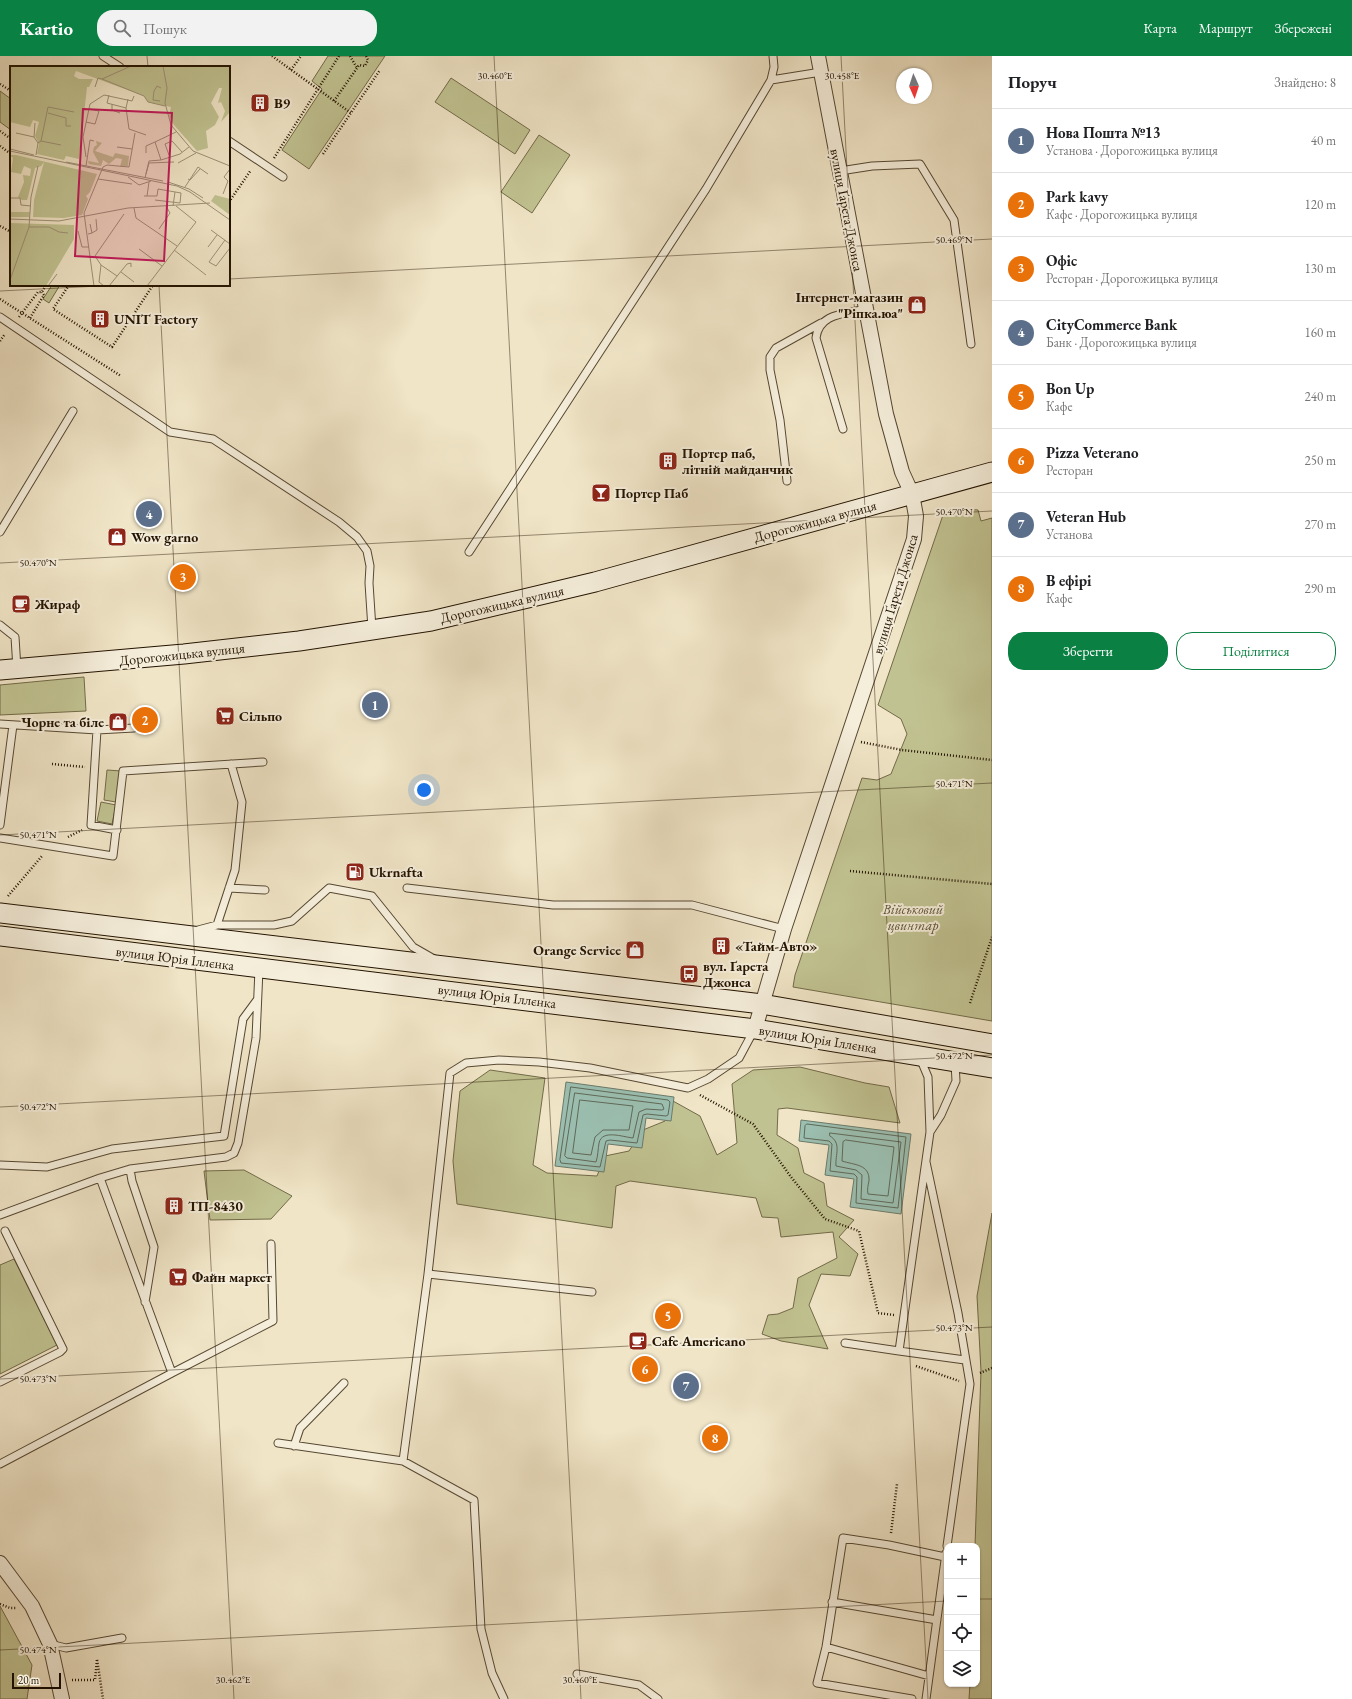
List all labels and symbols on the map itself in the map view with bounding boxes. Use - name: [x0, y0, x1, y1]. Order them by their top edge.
- inset map: [10, 66, 230, 286]
- north arrow: [896, 68, 932, 104]
- text: 30.460°E: [478, 69, 513, 82]
- text: 30.458°E: [825, 69, 860, 82]
- building icon: B9: [249, 92, 271, 114]
- place label: B9: [274, 94, 291, 112]
- street label: вулиця Ґарета Джонса: [826, 147, 868, 273]
- text: 50.469°N: [935, 233, 973, 246]
- place label: Інтернет-магазин "Ріпка.юа": [796, 288, 903, 322]
- shop icon: Інтернет-магазин "Ріпка.юа": [906, 294, 928, 316]
- building icon: UNIT Factory: [89, 308, 111, 330]
- place label: UNIT Factory: [114, 310, 198, 328]
- place label: Портер паб, літній майданчик: [682, 444, 793, 478]
- building icon: Портер паб, літній майданчик: [657, 450, 679, 472]
- bar icon: Портер Паб: [590, 482, 612, 504]
- place label: Портер Паб: [615, 484, 688, 502]
- street label: Дорогожицька вулиця: [752, 496, 878, 546]
- pin: 4: [136, 499, 162, 529]
- text: 50.470°N: [935, 505, 973, 518]
- shop icon: Wow garno: [106, 526, 128, 548]
- place label: Wow garno: [131, 528, 198, 546]
- street label: вулиця Ґарета Джонса: [868, 531, 922, 656]
- text: 50.470°N: [19, 556, 57, 569]
- pin: 3: [170, 562, 196, 592]
- street label: Дорогожицька вулиця: [438, 581, 566, 627]
- cafe icon: Жираф: [10, 593, 32, 615]
- place label: Жираф: [34, 595, 81, 613]
- street label: Дорогожицька вулиця: [118, 638, 246, 670]
- pin: 1: [362, 690, 388, 720]
- pin: 2: [132, 705, 158, 735]
- supermarket icon: Сільпо: [214, 705, 236, 727]
- place label: Сільпо: [239, 707, 282, 725]
- shop icon: Чорне та біле: [107, 711, 129, 733]
- place label: Чорне та біле: [21, 713, 104, 731]
- text: 50.471°N: [935, 777, 973, 790]
- your location: [414, 780, 434, 800]
- text: 50.471°N: [19, 828, 57, 841]
- fuel station icon: Ukrnafta: [344, 861, 366, 883]
- place label: Ukrnafta: [369, 863, 424, 881]
- park label: Військовий цвинтар: [882, 900, 943, 934]
- building icon: «Тайм-Авто»: [710, 935, 732, 957]
- place label: «Тайм-Авто»: [735, 937, 817, 955]
- shop icon: Orange Service: [624, 939, 646, 961]
- place label: Orange Service: [533, 941, 621, 959]
- street label: вулиця Юрія Іллєнка: [115, 942, 236, 974]
- place label: вул. Ґарета Джонса: [703, 957, 769, 991]
- bus stop icon: вул. Ґарета Джонса: [678, 963, 700, 985]
- street label: вулиця Юрія Іллєнка: [437, 980, 558, 1012]
- street label: вулиця Юрія Іллєнка: [758, 1021, 879, 1057]
- text: 50.472°N: [935, 1049, 973, 1062]
- text: 50.472°N: [19, 1100, 57, 1113]
- building icon: ТП-8430: [163, 1195, 185, 1217]
- place label: ТП-8430: [188, 1197, 243, 1215]
- supermarket icon: Файн маркет: [167, 1266, 189, 1288]
- place label: Файн маркет: [192, 1268, 273, 1286]
- pin: 5: [655, 1301, 681, 1331]
- text: 50.473°N: [935, 1321, 973, 1334]
- cafe icon: Cafe Americano: [627, 1330, 649, 1352]
- place label: Cafe Americano: [652, 1332, 746, 1350]
- pin: 6: [632, 1354, 658, 1384]
- pin: 7: [673, 1371, 699, 1401]
- text: 50.473°N: [19, 1372, 57, 1385]
- pin: 8: [702, 1423, 728, 1453]
- text: 50.474°N: [19, 1643, 57, 1656]
- scale bar: [12, 1671, 61, 1690]
- text: 30.462°E: [216, 1673, 251, 1686]
- text: 30.460°E: [563, 1673, 598, 1686]

